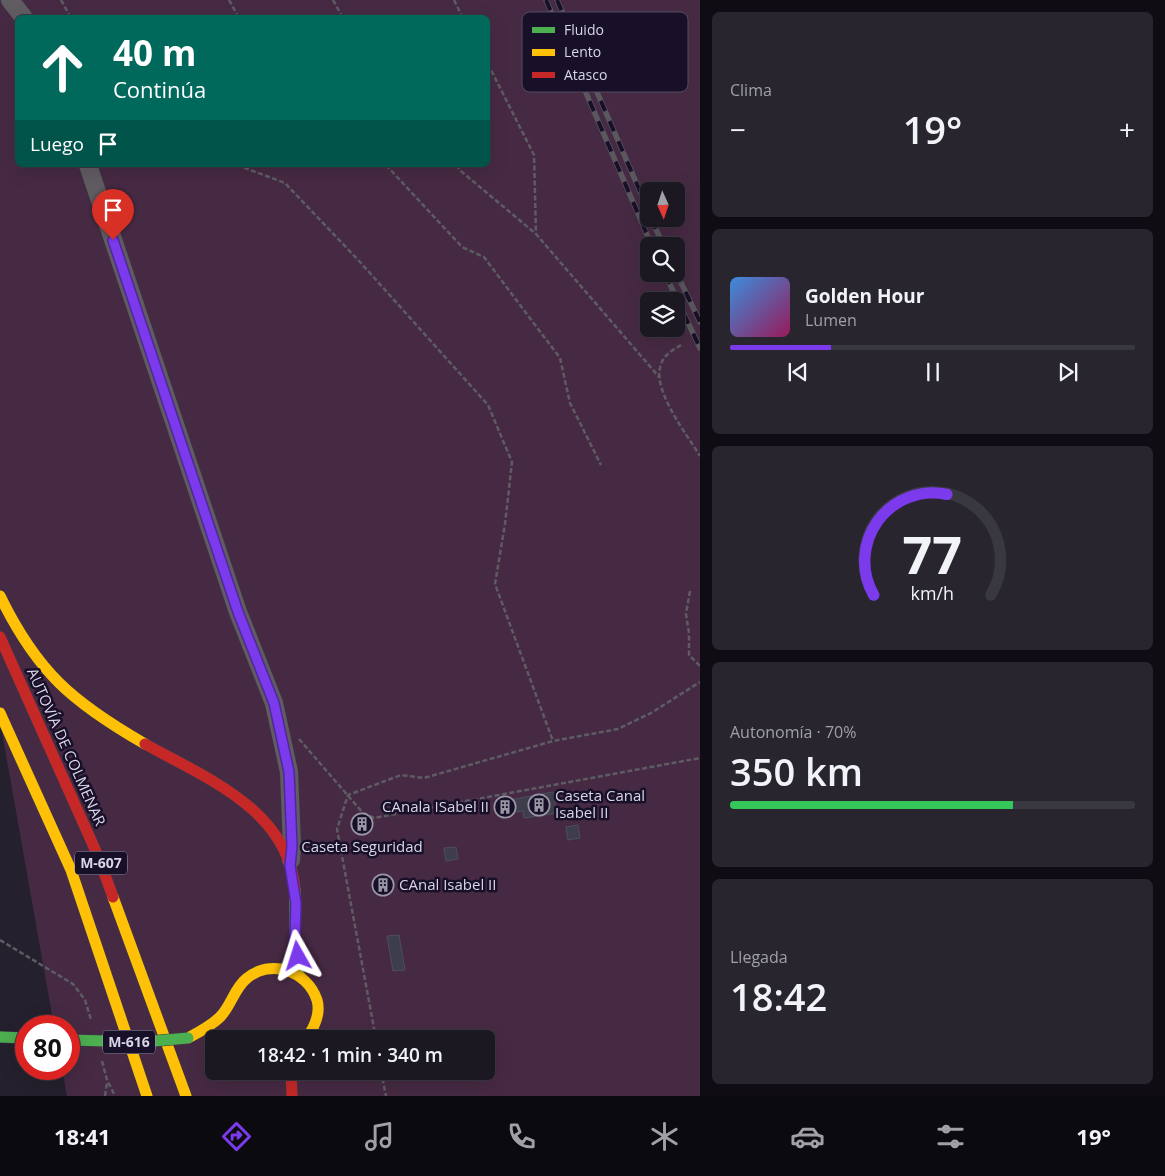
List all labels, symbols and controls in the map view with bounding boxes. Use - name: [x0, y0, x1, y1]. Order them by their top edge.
- legend: [522, 12, 688, 92]
- text: Fluido: [564, 20, 604, 39]
- text: 40 m: [113, 29, 196, 76]
- icon: ahead: [30, 35, 95, 100]
- text: Lento: [564, 42, 601, 61]
- text: Atasco: [564, 65, 607, 84]
- text: Continúa: [113, 74, 206, 104]
- text: Clima: [730, 79, 772, 101]
- text: 19°: [903, 103, 962, 155]
- text: −: [730, 110, 746, 148]
- text: +: [1119, 110, 1135, 148]
- icon: arrive: [94, 130, 122, 158]
- text: Luego: [30, 131, 84, 157]
- north arrow: [640, 182, 685, 228]
- map controls: [640, 182, 685, 337]
- pin: [92, 189, 134, 240]
- icon: arrive: [99, 196, 127, 224]
- button: search: [640, 237, 685, 282]
- text: Golden Hour: [805, 283, 924, 309]
- button: layers: [640, 292, 685, 337]
- text: Lumen: [805, 309, 857, 331]
- icon: previous: [784, 358, 812, 386]
- icon: pause: [919, 358, 947, 386]
- icon: next: [1054, 358, 1082, 386]
- text: 77: [903, 518, 962, 589]
- text: km/h: [911, 581, 954, 605]
- street label: AUTOVÍA DE COLMENAR: [23, 665, 111, 829]
- text: Autonomía · 70%: [730, 721, 856, 743]
- text: 350 km: [730, 745, 863, 797]
- place label: Caseta Canal Isabel II: [555, 785, 645, 822]
- building icon: Caseta Canal Isabel II: [527, 793, 551, 817]
- building icon: CAnala ISabel II: [493, 795, 517, 819]
- place label: CAnala ISabel II: [382, 796, 489, 816]
- building icon: Caseta Seguridad: [350, 812, 374, 836]
- place label: Caseta Seguridad: [301, 836, 423, 856]
- road number: M-607: [75, 851, 127, 874]
- building icon: CAnal Isabel II: [371, 873, 395, 897]
- place label: CAnal Isabel II: [399, 874, 497, 894]
- position arrow: [271, 929, 323, 981]
- text: Llegada: [730, 946, 788, 968]
- text: 18:42: [730, 970, 827, 1022]
- speed limit sign: 80: [15, 1015, 80, 1080]
- road number: M-616: [103, 1030, 155, 1054]
- text: 18:42 · 1 min · 340 m: [257, 1042, 443, 1068]
- icon: directions: [219, 1119, 254, 1154]
- icon: music: [362, 1119, 397, 1154]
- icon: phone: [504, 1119, 539, 1154]
- icon: climate: [647, 1119, 682, 1154]
- icon: car: [790, 1119, 825, 1154]
- icon: filters: [933, 1119, 968, 1154]
- text: 18:41: [54, 1121, 111, 1151]
- text: 19°: [1076, 1121, 1111, 1151]

